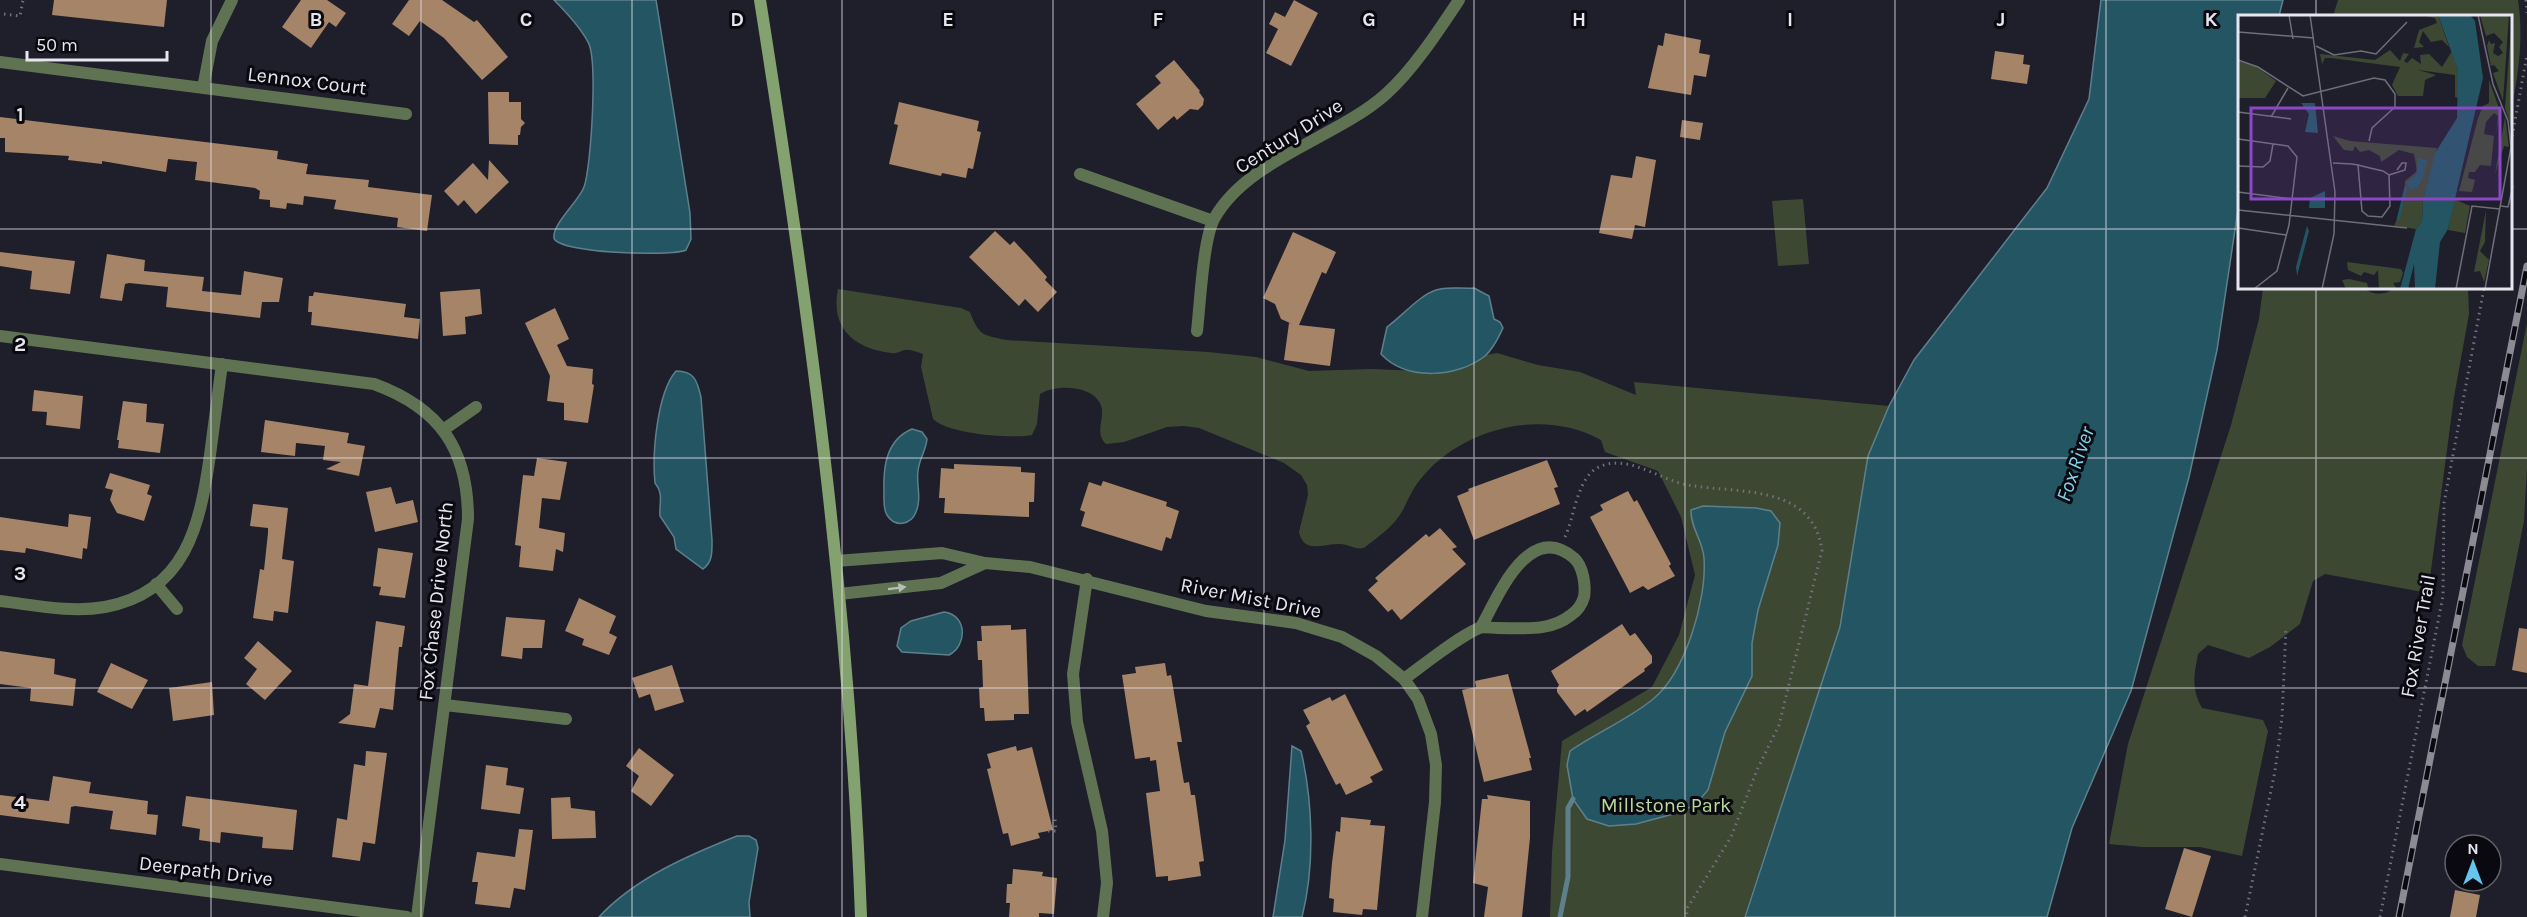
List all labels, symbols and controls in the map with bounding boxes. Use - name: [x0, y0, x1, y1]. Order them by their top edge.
- text: B: [310, 8, 322, 31]
- text: C: [520, 8, 532, 31]
- text: D: [730, 8, 744, 31]
- text: E: [942, 8, 954, 31]
- text: F: [1153, 8, 1164, 31]
- text: G: [1362, 8, 1376, 31]
- text: H: [1572, 8, 1586, 31]
- text: I: [1787, 8, 1793, 31]
- text: J: [1997, 8, 2005, 31]
- text: K: [2204, 8, 2218, 31]
- inset map: [2238, 15, 2512, 290]
- scale bar: [27, 24, 166, 62]
- text: 50 m: [36, 34, 78, 56]
- street label: Lennox Court: [246, 62, 368, 100]
- street label: Century Drive: [1231, 94, 1347, 178]
- text: 1: [16, 103, 24, 126]
- text: 2: [14, 333, 26, 356]
- water label: Fox River: [2051, 423, 2099, 505]
- street label: Fox Chase Drive North: [414, 501, 458, 701]
- text: 3: [14, 562, 26, 585]
- street label: River Mist Drive: [1179, 573, 1323, 623]
- street label: Fox River Trail: [2396, 573, 2440, 699]
- one-way arrow: [888, 583, 907, 592]
- text: 4: [14, 791, 26, 814]
- park label: Millstone Park: [1601, 794, 1731, 817]
- north arrow: [2443, 833, 2503, 893]
- text: N: [2467, 839, 2479, 858]
- street label: Deerpath Drive: [138, 851, 274, 891]

